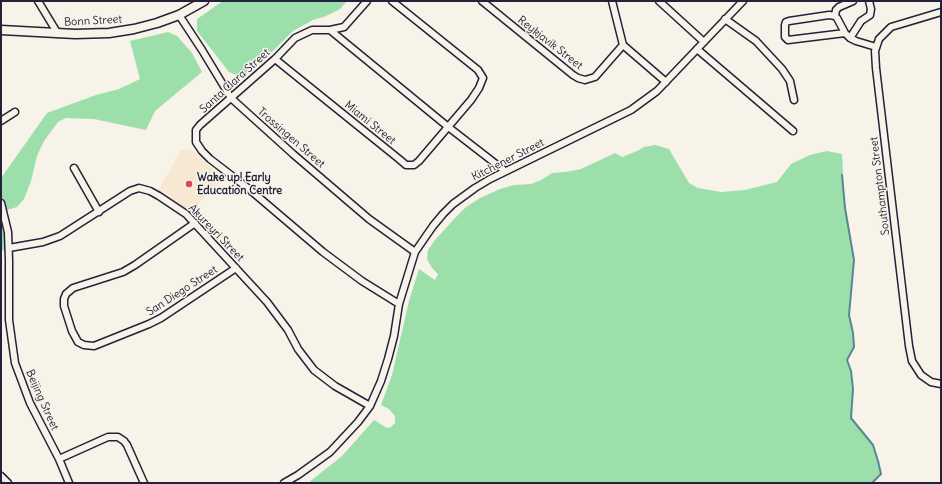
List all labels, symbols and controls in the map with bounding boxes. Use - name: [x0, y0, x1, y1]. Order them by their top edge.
- street label: Bonn Street: [64, 13, 122, 29]
- street label: Reykjavik Street: [515, 14, 585, 72]
- street label: Santa Clara Street: [197, 46, 273, 116]
- street label: Miami Street: [342, 98, 398, 148]
- street label: Trossingen Street: [255, 105, 327, 171]
- street label: Kitchener Street: [470, 136, 546, 184]
- street label: Southampton Street: [867, 136, 893, 236]
- place label: Wake up! Early Education Centre: [197, 171, 282, 197]
- marker: Wake up! Early Education Centre: [184, 179, 194, 189]
- street label: Akureyri Street: [185, 202, 247, 264]
- street label: San Diego Street: [144, 263, 220, 319]
- street label: Beijing Street: [23, 368, 61, 432]

